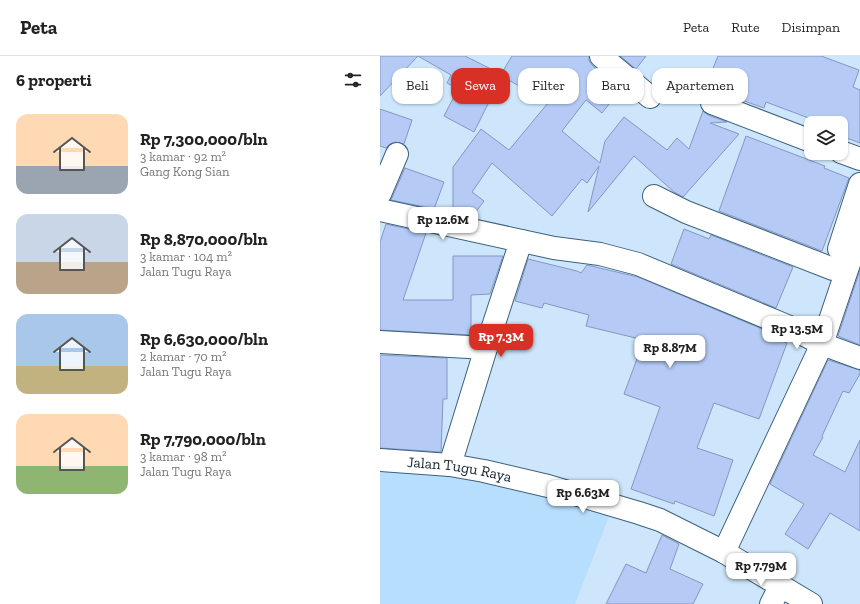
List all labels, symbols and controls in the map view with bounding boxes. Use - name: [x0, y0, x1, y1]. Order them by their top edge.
- text: Peta: [20, 16, 57, 39]
- text: Peta: [683, 19, 709, 36]
- text: Rute: [731, 19, 760, 36]
- text: Disimpan: [782, 19, 840, 36]
- chip: Beli: [392, 68, 443, 104]
- chip: Sewa: [451, 68, 510, 104]
- chip: Filter: [518, 68, 579, 104]
- chip: Baru: [587, 68, 644, 104]
- chip: Apartemen: [652, 68, 748, 104]
- icon: filters: [342, 69, 364, 91]
- text: 6 properti: [16, 70, 92, 90]
- map controls: [804, 116, 848, 160]
- button: layers: [804, 116, 848, 160]
- text: Rp 7,300,000/bln: [140, 129, 268, 149]
- icon: home: [48, 130, 96, 178]
- text: 3 kamar · 92 m²: [140, 149, 226, 164]
- text: Gang Kong Sian: [140, 164, 229, 179]
- pin: Rp 12.6M: [402, 207, 484, 241]
- text: Rp 12.6M: [417, 212, 469, 227]
- text: Rp 8,870,000/bln: [140, 229, 268, 249]
- icon: home: [48, 230, 96, 278]
- text: 3 kamar · 104 m²: [140, 249, 232, 264]
- text: Jalan Tugu Raya: [140, 264, 231, 279]
- pin: Rp 13.5M: [756, 316, 838, 350]
- text: Rp 13.5M: [771, 321, 823, 336]
- pin: Rp 7.3M: [464, 324, 538, 358]
- text: Rp 6,630,000/bln: [140, 329, 268, 349]
- text: Rp 7.3M: [478, 329, 524, 344]
- icon: home: [48, 330, 96, 378]
- pin: Rp 8.87M: [629, 335, 711, 369]
- text: Rp 8.87M: [643, 340, 697, 355]
- text: 2 kamar · 70 m²: [140, 349, 226, 364]
- text: Jalan Tugu Raya: [140, 364, 231, 379]
- text: Rp 7,790,000/bln: [140, 429, 266, 449]
- icon: home: [48, 430, 96, 478]
- text: 3 kamar · 98 m²: [140, 449, 226, 464]
- street label: Jalan Tugu Raya: [406, 453, 513, 486]
- text: Jalan Tugu Raya: [140, 464, 231, 479]
- pin: Rp 6.63M: [542, 480, 624, 514]
- text: Rp 6.63M: [556, 485, 610, 500]
- pin: Rp 7.79M: [720, 553, 802, 587]
- text: Rp 7.79M: [735, 558, 787, 573]

